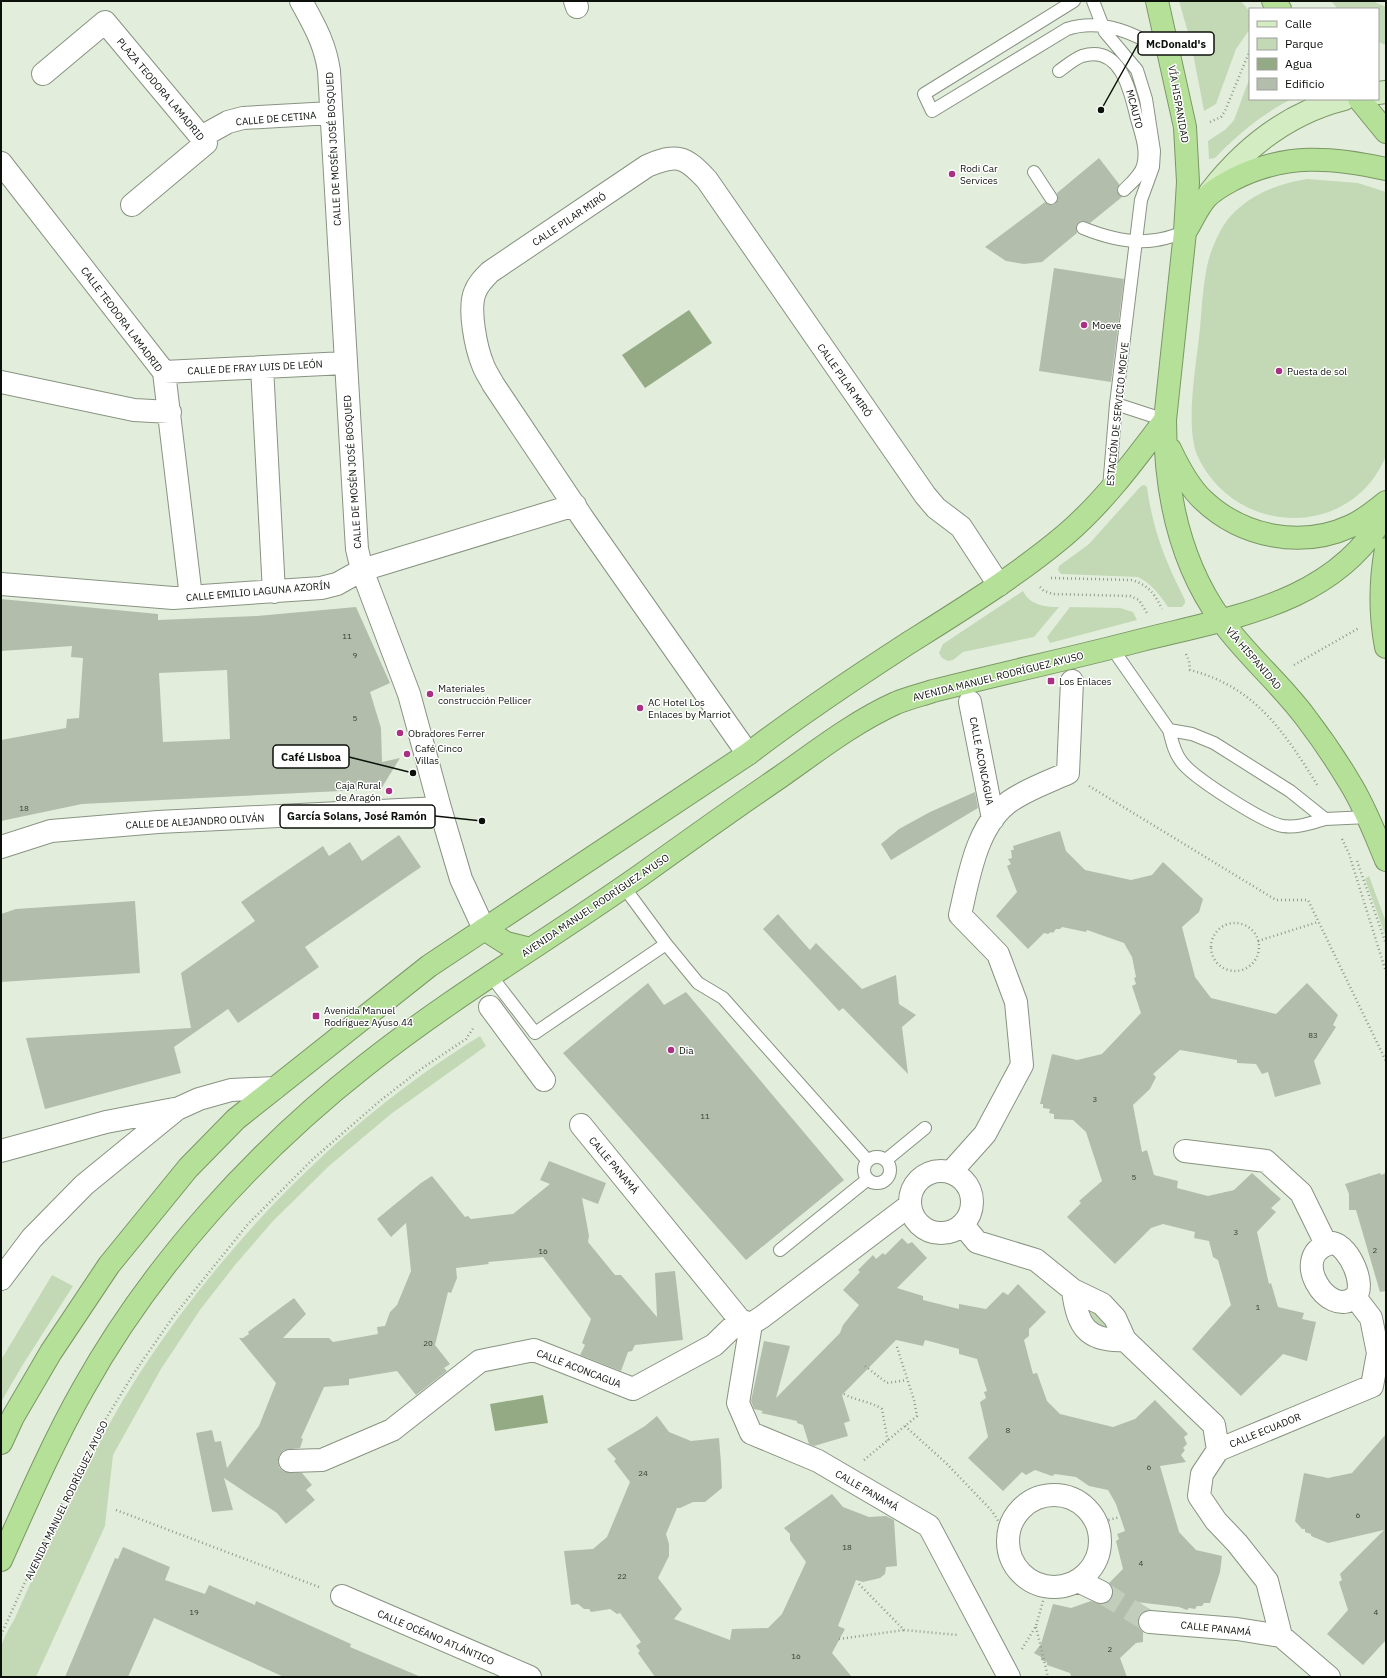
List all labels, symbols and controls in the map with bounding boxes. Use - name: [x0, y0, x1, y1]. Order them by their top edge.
- legend: [1249, 8, 1379, 100]
- text: Calle: [1285, 16, 1312, 31]
- callout: McDonald's: [1138, 32, 1214, 55]
- street label: PLAZA TEODORA LAMADRID: [114, 35, 207, 143]
- text: Parque: [1285, 36, 1324, 51]
- text: McDonald's: [1146, 37, 1206, 51]
- text: Agua: [1285, 56, 1313, 71]
- street label: VÍA HISPANIDAD: [1165, 64, 1192, 144]
- street label: CALLE DE MOSÉN JOSÉ BOSQUED: [323, 71, 344, 226]
- text: Edificio: [1285, 76, 1325, 91]
- street label: MCAUTO: [1123, 88, 1146, 130]
- street label: CALLE DE CETINA: [235, 108, 317, 128]
- place label: Rodi Car Services: [960, 162, 998, 187]
- marker: Rodi Car Services: [947, 169, 957, 179]
- street label: CALLE PILAR MIRÓ: [530, 190, 609, 249]
- street label: CALLE TEODORA LAMADRID: [78, 264, 166, 375]
- place label: Moeve: [1092, 319, 1122, 332]
- marker: Moeve: [1079, 320, 1089, 330]
- street label: CALLE PILAR MIRÓ: [814, 341, 875, 420]
- street label: ESTACIÓN DE SERVICIO MOEVE: [1103, 341, 1132, 487]
- street label: CALLE DE FRAY LUIS DE LEÓN: [187, 357, 323, 378]
- place label: Puesta de sol: [1287, 365, 1347, 378]
- marker: Puesta de sol: [1274, 366, 1284, 376]
- street label: CALLE DE MOSÉN JOSÉ BOSQUED: [341, 394, 364, 549]
- street label: CALLE EMILIO LAGUNA AZORÍN: [185, 579, 331, 604]
- street label: VÍA HISPANIDAD: [1223, 624, 1284, 692]
- house number: 11: [342, 631, 352, 641]
- street label: AVENIDA MANUEL RODRÍGUEZ AYUSO: [911, 649, 1085, 704]
- house number: 9: [353, 650, 358, 660]
- place label: Los Enlaces: [1059, 675, 1112, 688]
- marker: Los Enlaces: [1046, 676, 1056, 686]
- place label: Materiales construcción Pellicer: [438, 682, 532, 707]
- marker: Materiales construcción Pellicer: [425, 689, 435, 699]
- place label: AC Hotel Los Enlaces by Marriot: [648, 696, 731, 721]
- marker: AC Hotel Los Enlaces by Marriot: [635, 703, 645, 713]
- house number: 5: [353, 713, 358, 723]
- street label: CALLE ACONCAGUA: [967, 716, 997, 807]
- place label: Obradores Ferrer: [408, 727, 485, 740]
- marker: Obradores Ferrer: [395, 728, 405, 738]
- place label: Café Cinco Villas: [415, 742, 463, 767]
- callout: Café Lisboa: [273, 745, 349, 768]
- marker: Café Cinco Villas: [402, 749, 412, 759]
- text: Café Lisboa: [281, 750, 341, 764]
- place label: Caja Rural de Aragón: [335, 779, 381, 804]
- marker: Caja Rural de Aragón: [384, 786, 394, 796]
- house number: 18: [19, 803, 29, 813]
- callout: García Solans, José Ramón: [280, 805, 435, 828]
- text: García Solans, José Ramón: [287, 809, 427, 823]
- street label: CALLE DE ALEJANDRO OLIVÁN: [125, 811, 265, 832]
- street label: AVENIDA MANUEL RODRÍGUEZ AYUSO: [519, 851, 672, 960]
- place label: Avenida Manuel Rodríguez Ayuso 44: [324, 1004, 413, 1029]
- marker: Avenida Manuel Rodríguez Ayuso 44: [311, 1011, 321, 1021]
- house number: 83: [1308, 1030, 1318, 1040]
- place label: Dia: [679, 1044, 694, 1057]
- marker: Dia: [666, 1045, 676, 1055]
- house number: 3: [1093, 1094, 1098, 1104]
- house number: 11: [700, 1111, 710, 1121]
- street label: CALLE PANAMÁ: [586, 1134, 642, 1197]
- house number: 5: [1132, 1172, 1137, 1182]
- house number: 3: [1234, 1227, 1239, 1237]
- house number: 2: [1373, 1245, 1378, 1255]
- house number: 16: [538, 1246, 548, 1256]
- house number: 1: [1256, 1302, 1261, 1312]
- house number: 20: [423, 1338, 433, 1348]
- street label: CALLE ACONCAGUA: [535, 1346, 624, 1391]
- street label: CALLE ECUADOR: [1227, 1410, 1303, 1451]
- street label: AVENIDA MANUEL RODRÍGUEZ AYUSO: [22, 1418, 111, 1582]
- house number: 8: [1006, 1425, 1011, 1435]
- house number: 6: [1147, 1462, 1152, 1472]
- street label: CALLE PANAMÁ: [833, 1467, 901, 1514]
- house number: 24: [638, 1468, 648, 1478]
- house number: 6: [1356, 1510, 1361, 1520]
- house number: 18: [842, 1542, 852, 1552]
- house number: 4: [1139, 1558, 1144, 1568]
- house number: 22: [617, 1571, 627, 1581]
- house number: 19: [189, 1607, 199, 1617]
- street label: CALLE OCÉANO ATLÁNTICO: [375, 1607, 496, 1668]
- house number: 4: [1374, 1607, 1379, 1617]
- street label: CALLE PANAMÁ: [1180, 1618, 1252, 1639]
- house number: 2: [1108, 1644, 1113, 1654]
- house number: 16: [791, 1651, 801, 1661]

